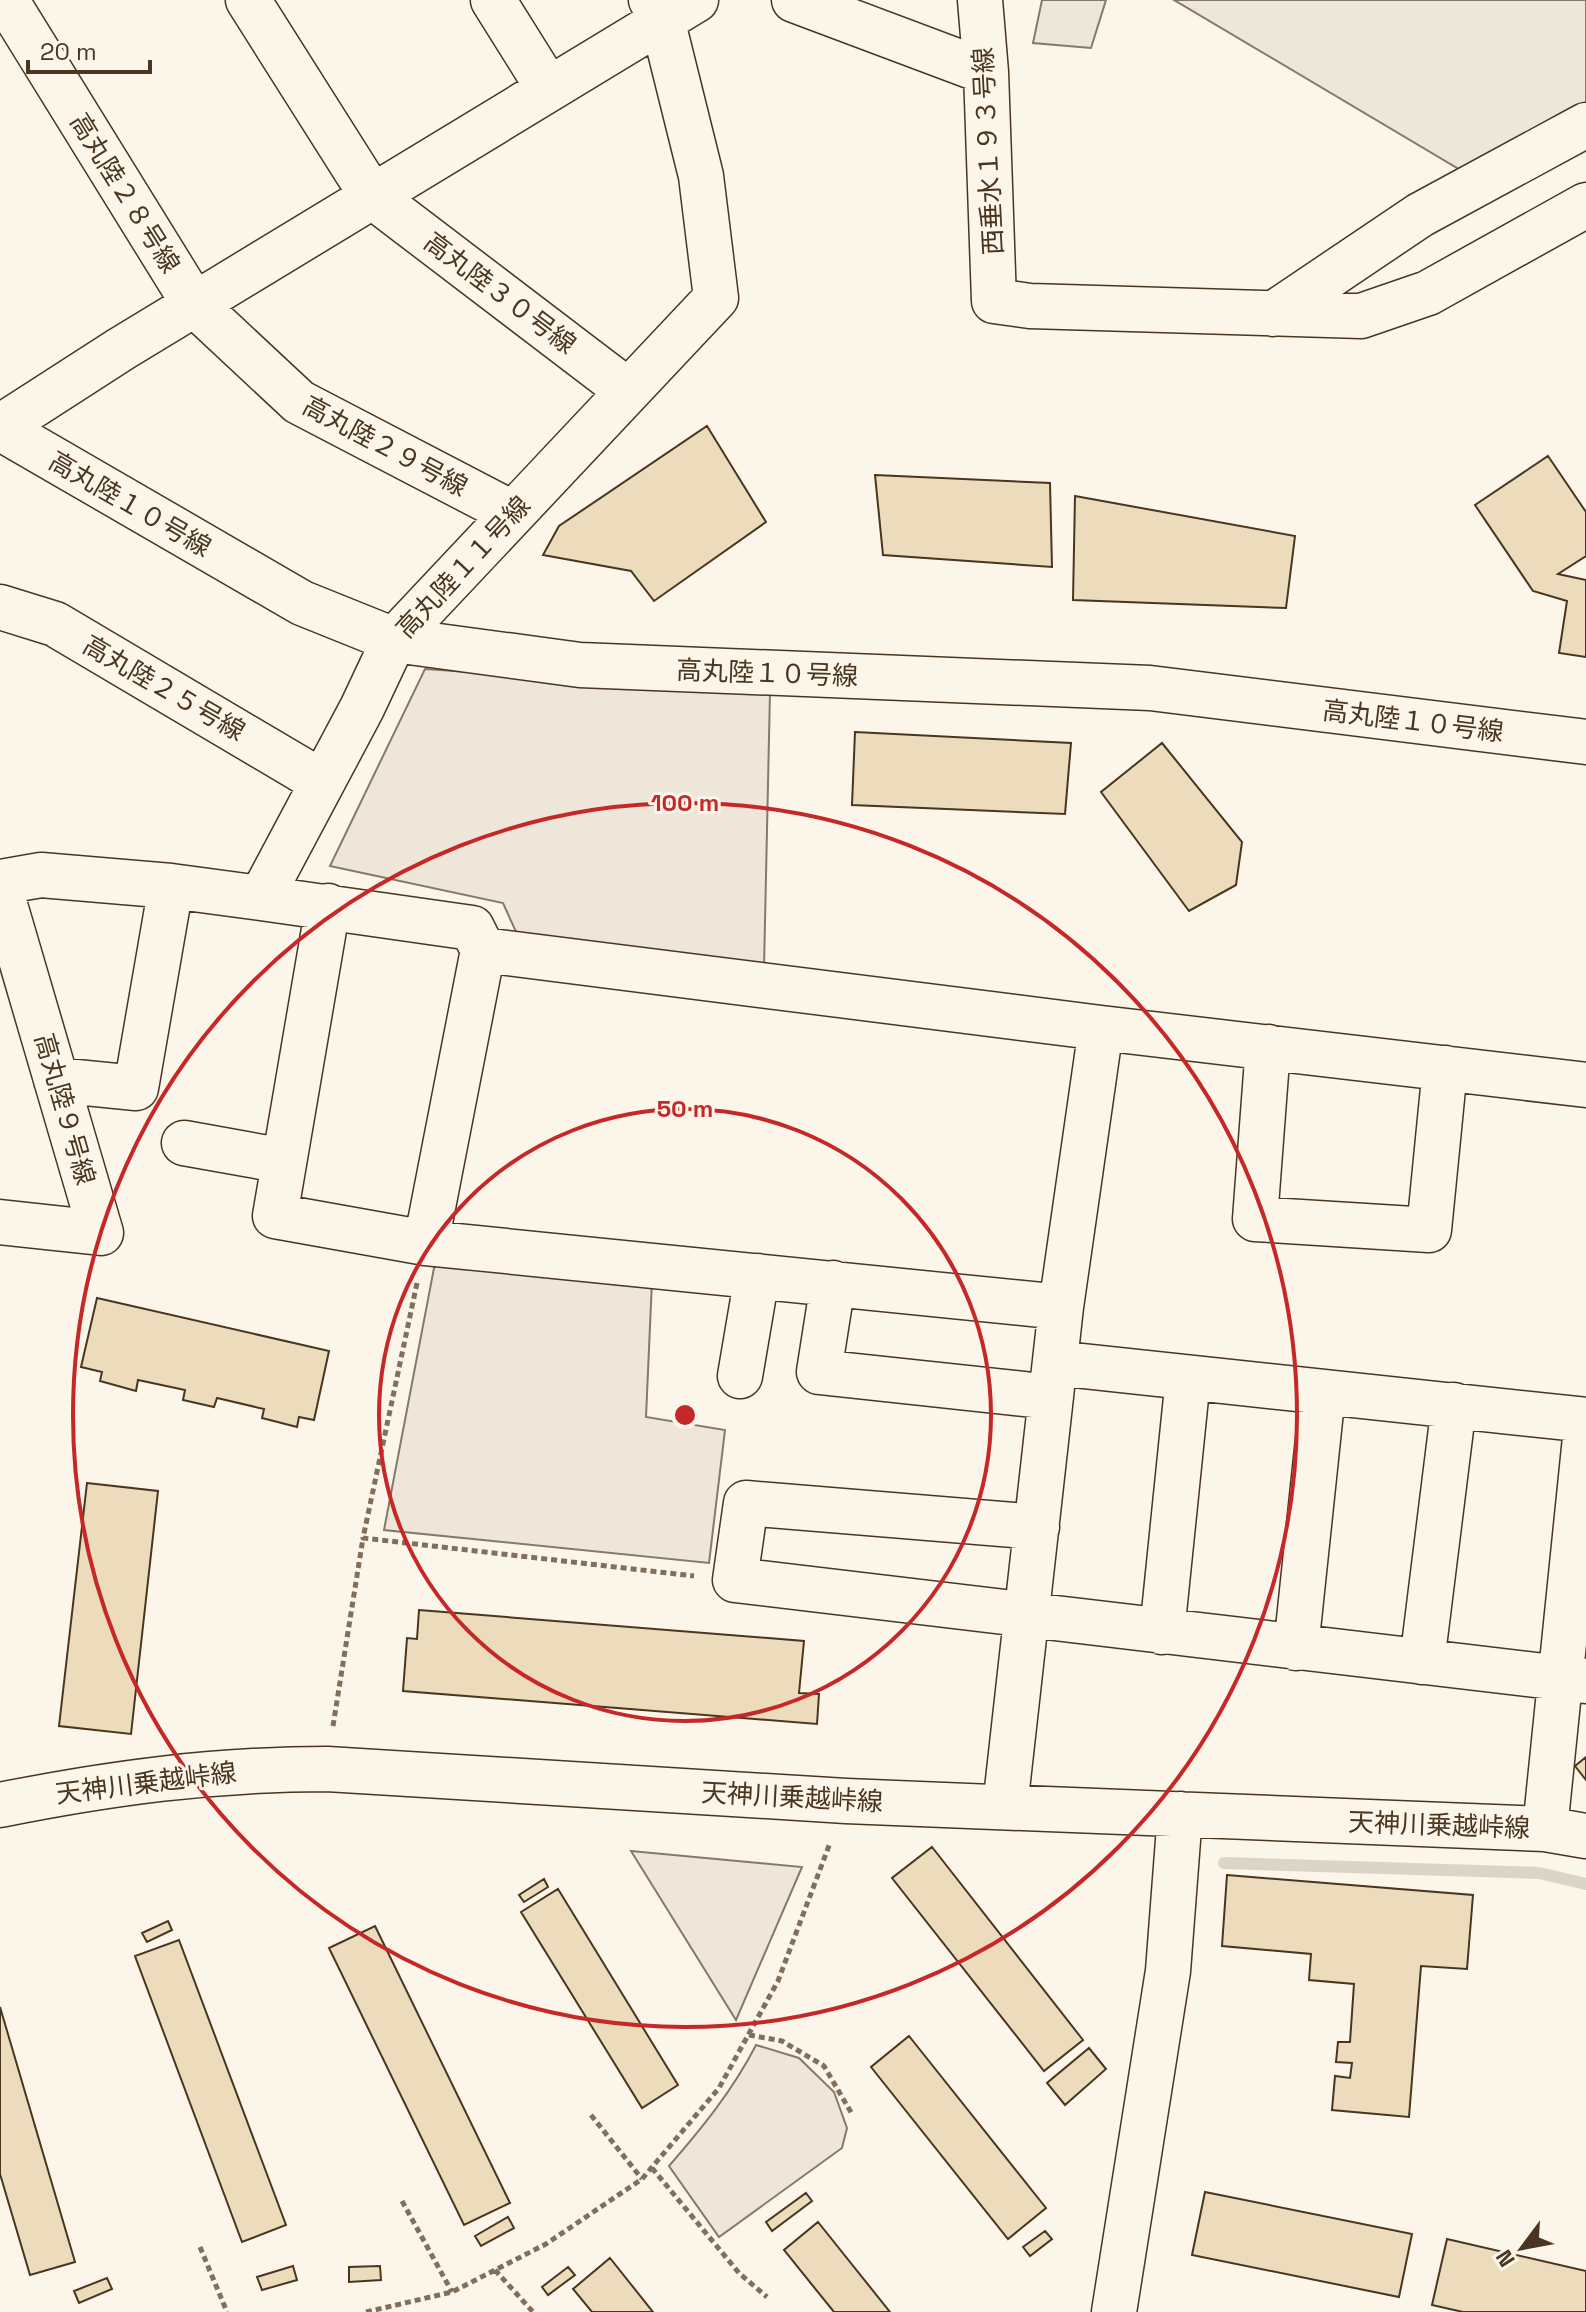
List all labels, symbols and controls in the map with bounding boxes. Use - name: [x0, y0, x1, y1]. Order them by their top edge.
- scale bar: [28, 24, 150, 74]
- text: 20 m: [40, 36, 97, 67]
- street label: 西垂水１９３号線: [966, 46, 1010, 256]
- street label: 高丸陸２８号線: [62, 107, 188, 279]
- street label: 高丸陸３０号線: [417, 225, 583, 361]
- street label: 高丸陸２９号線: [297, 388, 473, 504]
- street label: 高丸陸１０号線: [43, 444, 217, 564]
- street label: 高丸陸１１号線: [388, 489, 538, 645]
- street label: 高丸陸２５号線: [77, 628, 251, 748]
- street label: 高丸陸１０号線: [675, 653, 859, 693]
- street label: 高丸陸１０号線: [1321, 693, 1505, 749]
- text: 100 m: [651, 787, 719, 818]
- street label: 高丸陸９号線: [27, 1029, 103, 1189]
- text: 50 m: [657, 1093, 713, 1124]
- centre of rings: [671, 1401, 699, 1429]
- street label: 天神川乗越峠線: [54, 1755, 238, 1811]
- street label: 天神川乗越峠線: [700, 1775, 884, 1819]
- street label: 天神川乗越峠線: [1347, 1805, 1531, 1845]
- north arrow: [1482, 2208, 1562, 2288]
- text: N: [1489, 2245, 1521, 2272]

